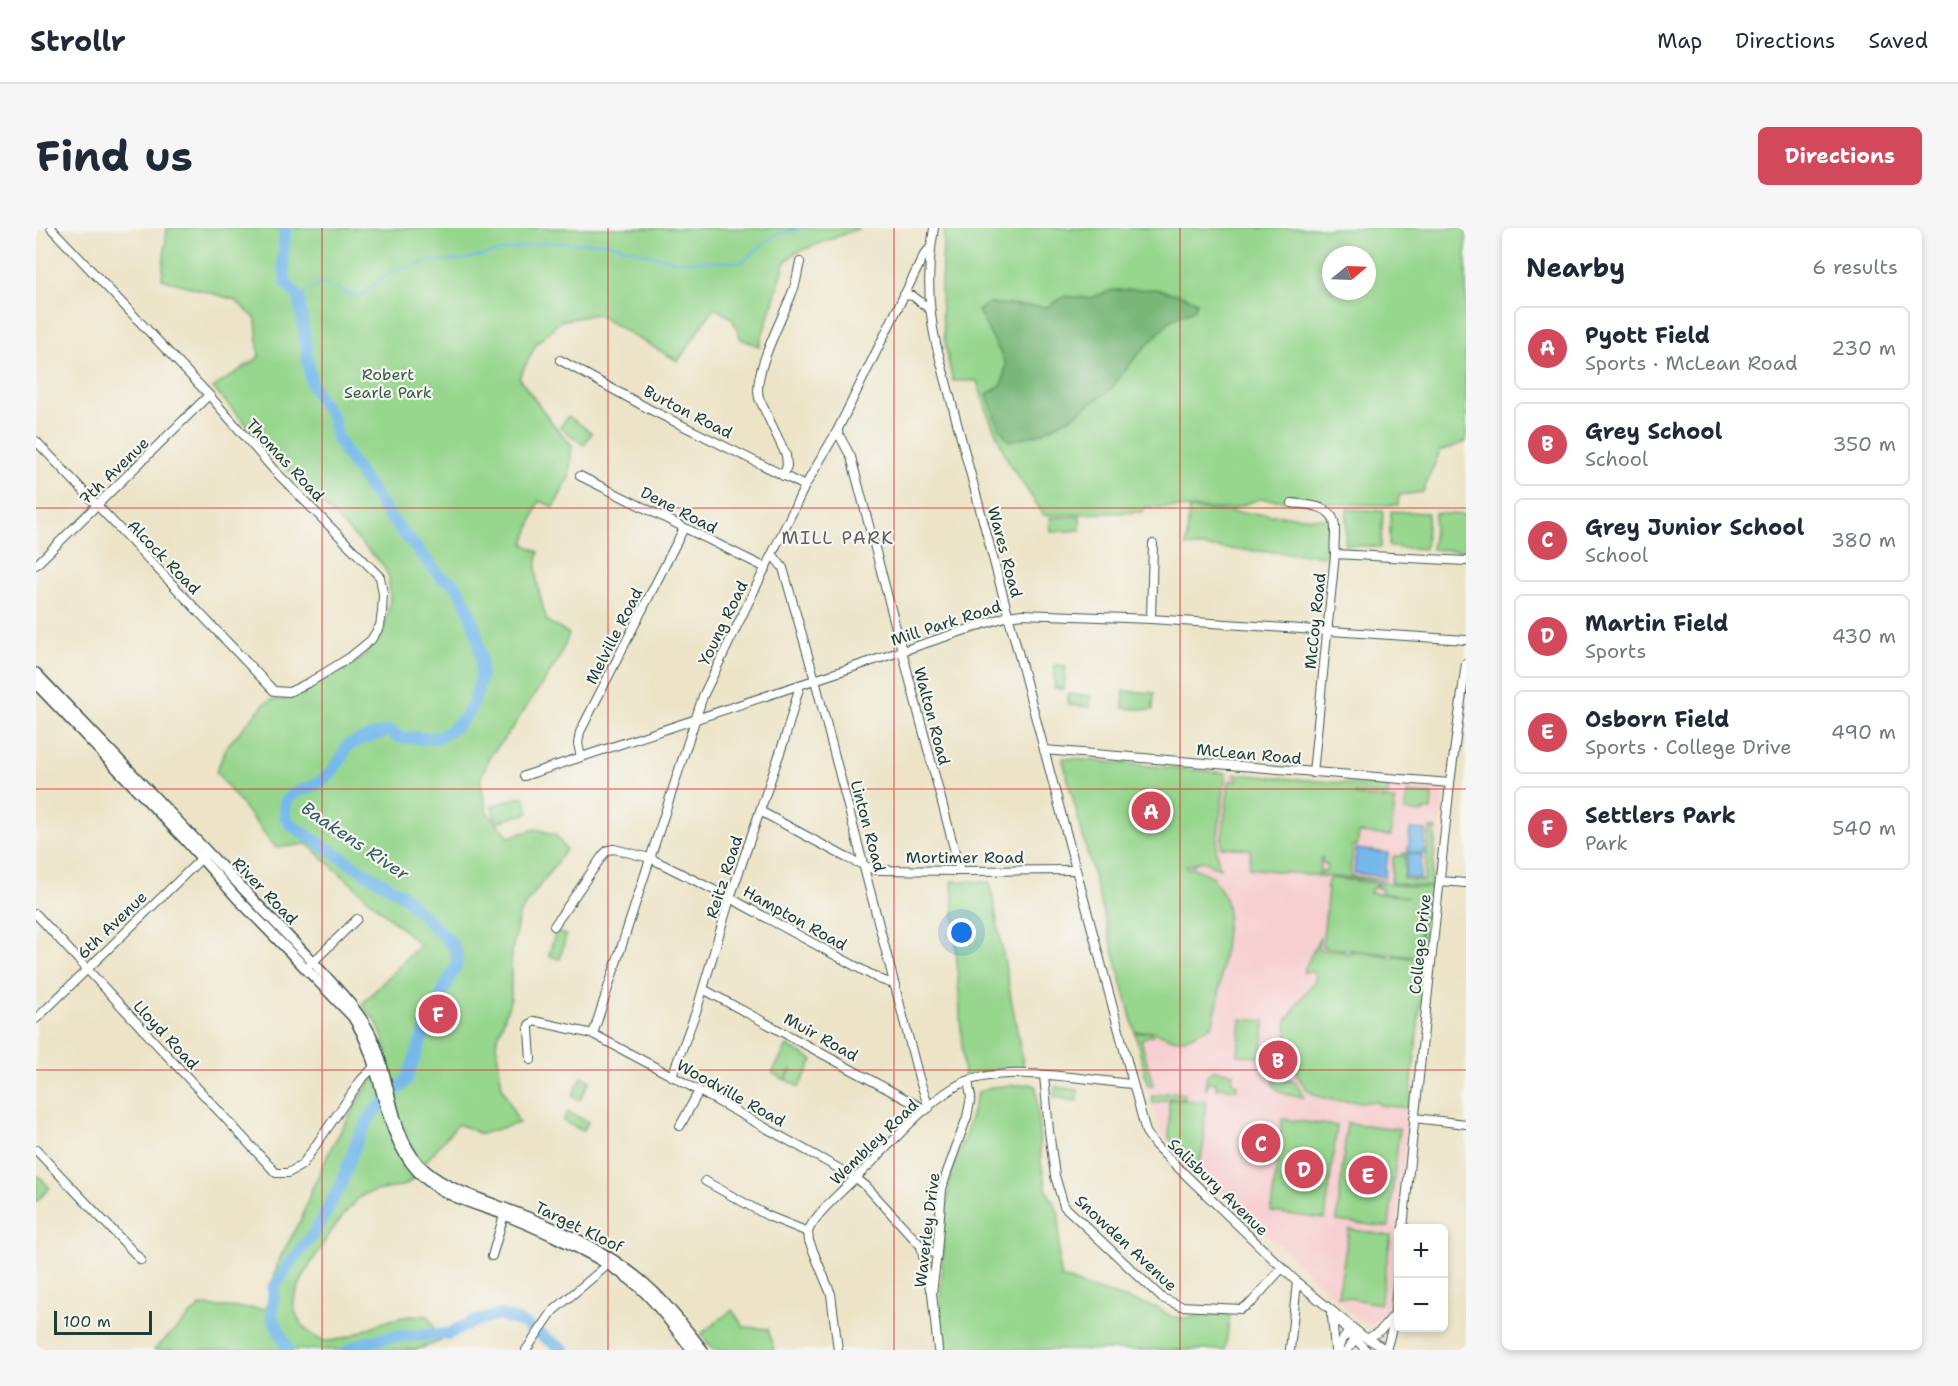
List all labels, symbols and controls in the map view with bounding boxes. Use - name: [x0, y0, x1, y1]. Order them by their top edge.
- text: Strollr: [30, 22, 126, 60]
- text: Map: [1657, 27, 1702, 55]
- text: Directions: [1735, 27, 1835, 55]
- text: Saved: [1868, 27, 1928, 55]
- button: Directions: [1758, 127, 1922, 185]
- text: Find us: [36, 128, 193, 184]
- north arrow: [1322, 246, 1376, 300]
- text: Nearby: [1526, 250, 1625, 285]
- text: 6 results: [1812, 254, 1898, 280]
- text: Pyott Field: [1585, 321, 1710, 350]
- text: A: [1540, 335, 1555, 361]
- text: 230 m: [1831, 335, 1896, 361]
- text: Sports · McLean Road: [1585, 350, 1798, 376]
- park label: Robert Searle Park: [344, 364, 432, 403]
- street label: Burton Road: [640, 381, 736, 443]
- street label: Thomas Road: [241, 414, 329, 506]
- text: Grey School: [1585, 417, 1722, 446]
- text: B: [1541, 431, 1554, 457]
- text: 350 m: [1832, 431, 1896, 457]
- street label: 7th Avenue: [74, 432, 154, 510]
- text: School: [1585, 446, 1648, 472]
- street label: Dene Road: [637, 482, 721, 538]
- street label: Wares Road: [983, 504, 1027, 600]
- text: Grey Junior School: [1585, 513, 1804, 542]
- street label: Alcock Road: [123, 515, 205, 599]
- district label: MILL PARK: [782, 526, 894, 550]
- text: C: [1541, 527, 1554, 553]
- text: 380 m: [1831, 527, 1896, 553]
- text: School: [1585, 542, 1648, 568]
- street label: McCoy Road: [1299, 572, 1331, 670]
- street label: Young Road: [693, 577, 753, 669]
- street label: Melville Road: [581, 584, 647, 688]
- street label: Mill Park Road: [888, 595, 1004, 651]
- text: Martin Field: [1585, 609, 1728, 638]
- text: D: [1540, 623, 1555, 649]
- text: 430 m: [1832, 623, 1896, 649]
- text: Sports: [1585, 638, 1646, 664]
- street label: Walton Road: [909, 665, 955, 767]
- text: Osborn Field: [1585, 705, 1729, 734]
- text: E: [1541, 719, 1554, 745]
- text: 490 m: [1831, 719, 1896, 745]
- text: Sports · College Drive: [1585, 734, 1792, 760]
- street label: McLean Road: [1195, 739, 1303, 769]
- street label: Linton Road: [846, 778, 890, 874]
- pin: A: [1132, 788, 1170, 834]
- water label: Baakens River: [296, 796, 414, 886]
- text: Settlers Park: [1585, 801, 1736, 830]
- text: F: [1542, 815, 1553, 841]
- text: 540 m: [1832, 815, 1896, 841]
- text: Park: [1585, 830, 1628, 856]
- street label: Reitz Road: [701, 833, 747, 921]
- street label: Mortimer Road: [906, 847, 1024, 868]
- street label: River Road: [228, 853, 302, 929]
- street label: Hampton Road: [739, 881, 851, 955]
- street label: 6th Avenue: [73, 886, 151, 964]
- street label: College Drive: [1404, 893, 1436, 995]
- your location: [947, 918, 976, 947]
- pin: F: [418, 992, 458, 1036]
- street label: Lloyd Road: [129, 996, 203, 1074]
- street label: Muir Road: [780, 1008, 862, 1066]
- pin: B: [1258, 1038, 1298, 1082]
- street label: Woodville Road: [673, 1054, 789, 1132]
- street label: Wembley Road: [825, 1094, 923, 1190]
- pin: C: [1242, 1120, 1280, 1166]
- street label: Salisbury Avenue: [1163, 1134, 1273, 1240]
- pin: D: [1284, 1146, 1324, 1192]
- pin: E: [1348, 1152, 1388, 1198]
- street label: Waverley Drive: [910, 1171, 944, 1289]
- street label: Snowden Avenue: [1070, 1190, 1182, 1296]
- street label: Target Kloof: [532, 1197, 628, 1258]
- map controls: [1394, 1224, 1448, 1332]
- button: +: [1394, 1224, 1448, 1278]
- button: −: [1394, 1278, 1448, 1332]
- scale bar: [54, 1308, 152, 1336]
- text: 100 m: [63, 1311, 111, 1332]

